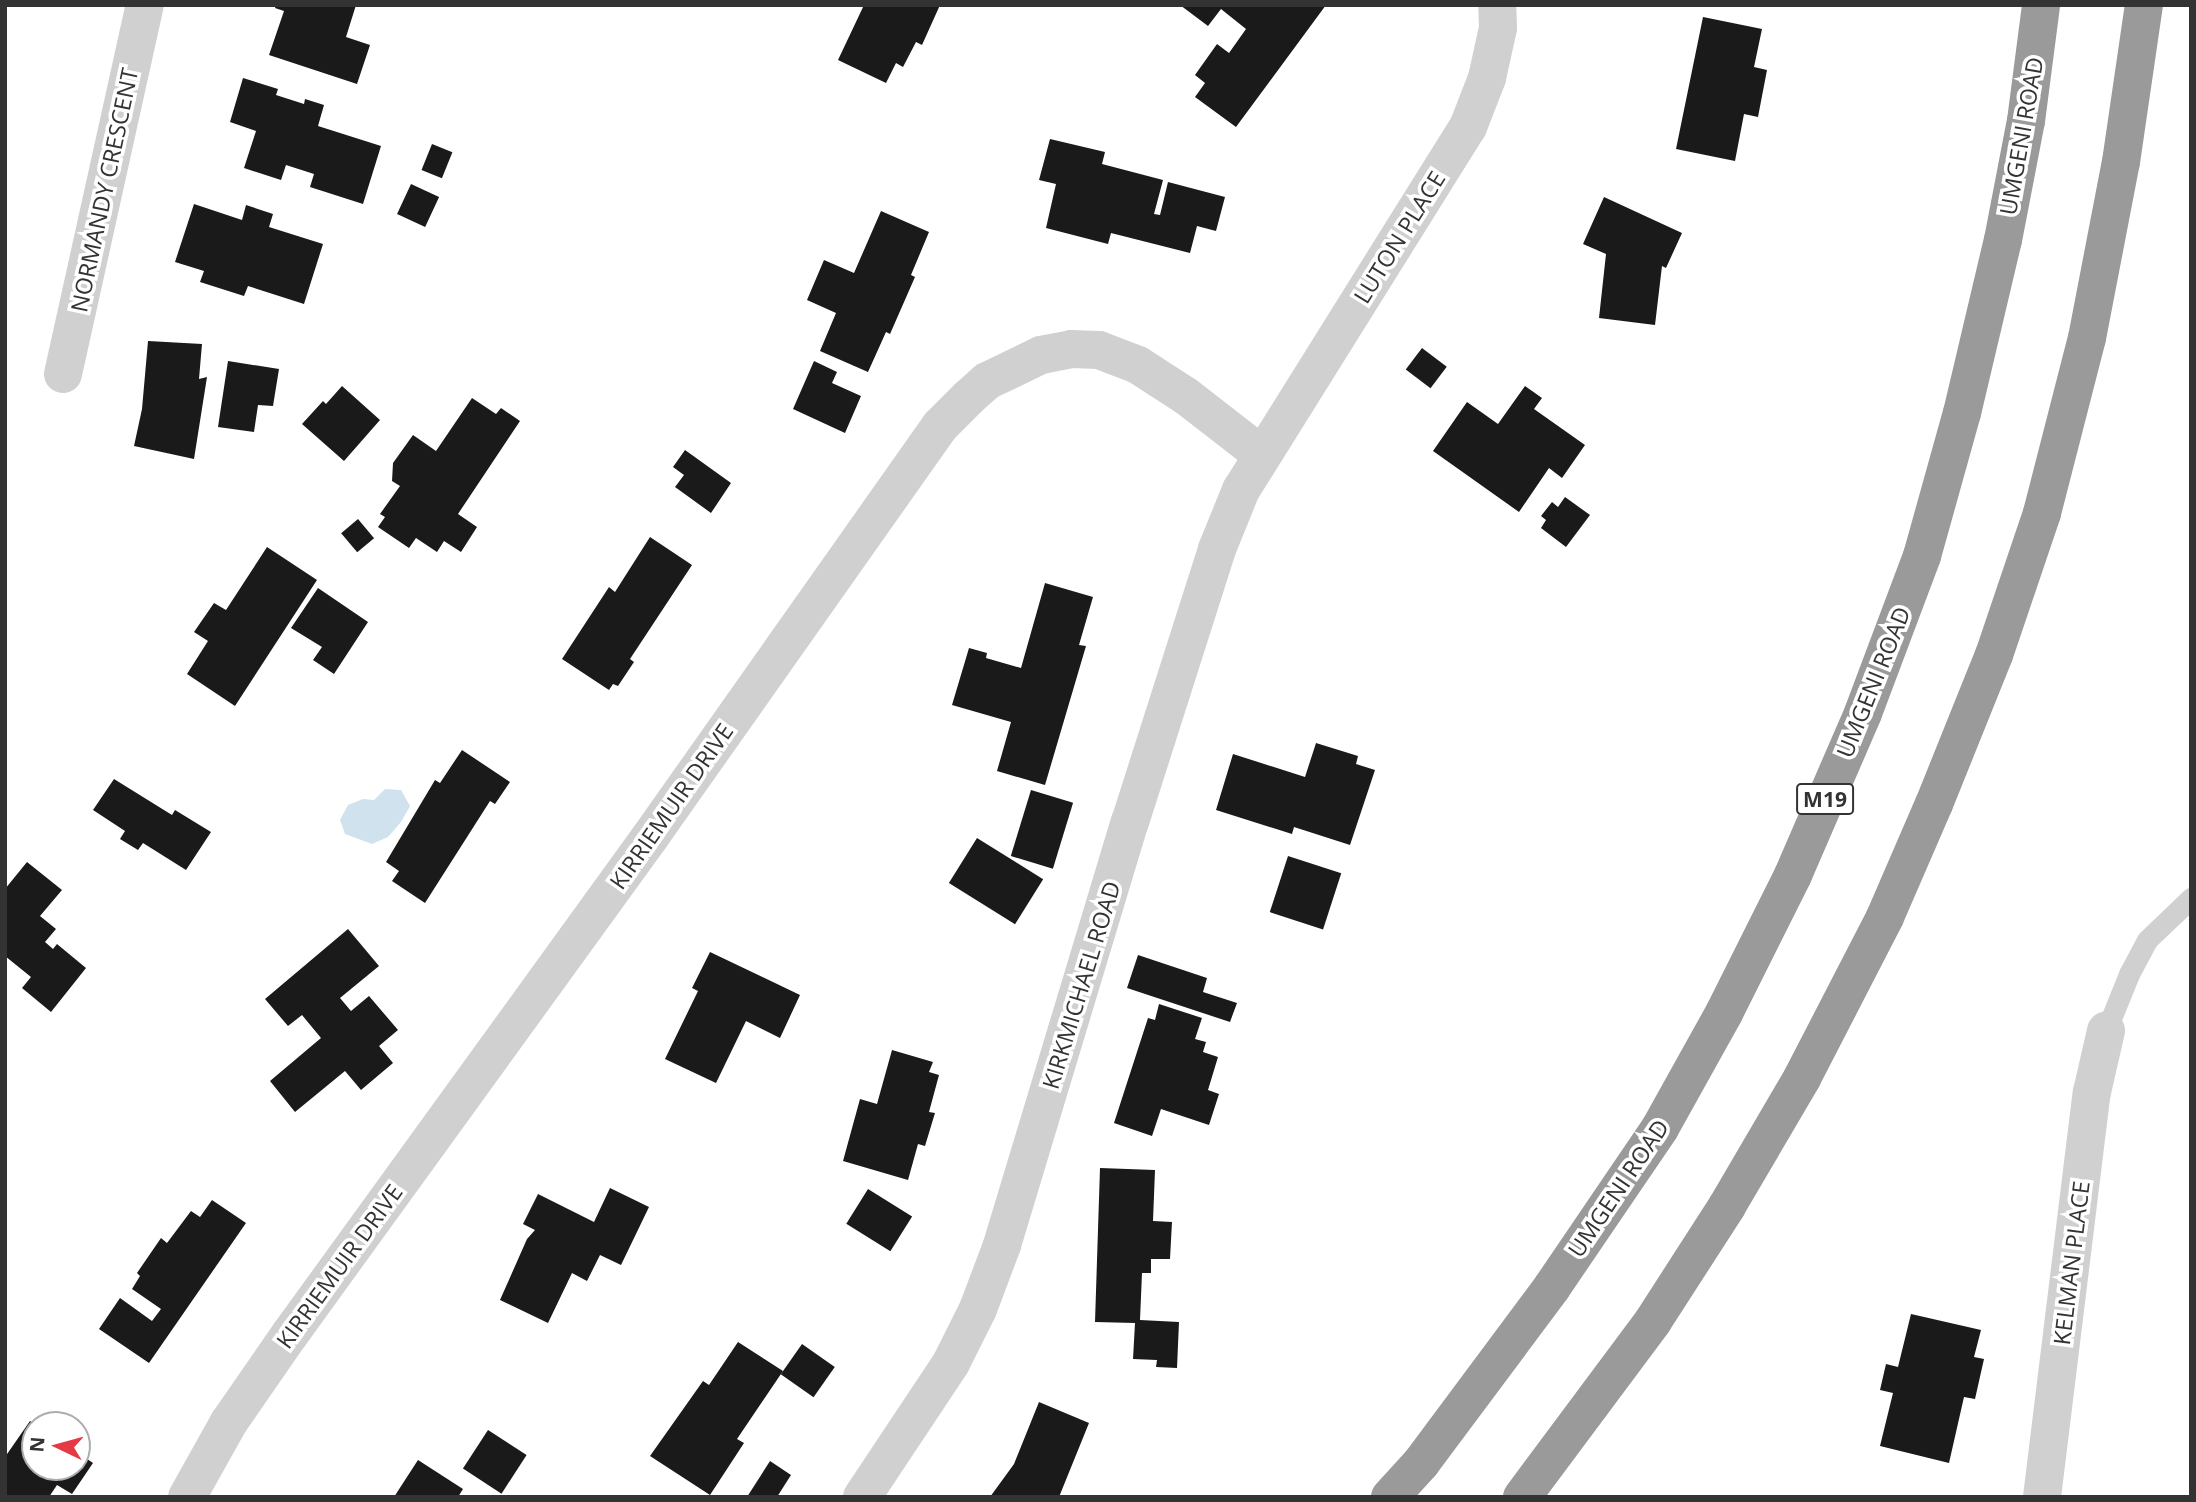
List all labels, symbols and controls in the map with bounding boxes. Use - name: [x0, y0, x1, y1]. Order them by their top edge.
- street label: UMGENI ROAD: [1994, 55, 2048, 217]
- street label: NORMANDY CRESCENT: [65, 65, 143, 315]
- street label: LUTON PLACE: [1347, 166, 1451, 308]
- street label: UMGENI ROAD: [1830, 603, 1916, 761]
- street label: KIRRIEMUIR DRIVE: [603, 718, 739, 894]
- road number: M19: [1795, 782, 1855, 816]
- street label: KIRKMICHAEL ROAD: [1036, 878, 1126, 1092]
- street label: UMGENI ROAD: [1562, 1114, 1674, 1262]
- street label: KIRRIEMUIR DRIVE: [270, 1179, 408, 1353]
- street label: KELMAN PLACE: [2047, 1179, 2095, 1347]
- north arrow: [21, 1411, 91, 1481]
- text: N: [23, 1436, 51, 1453]

